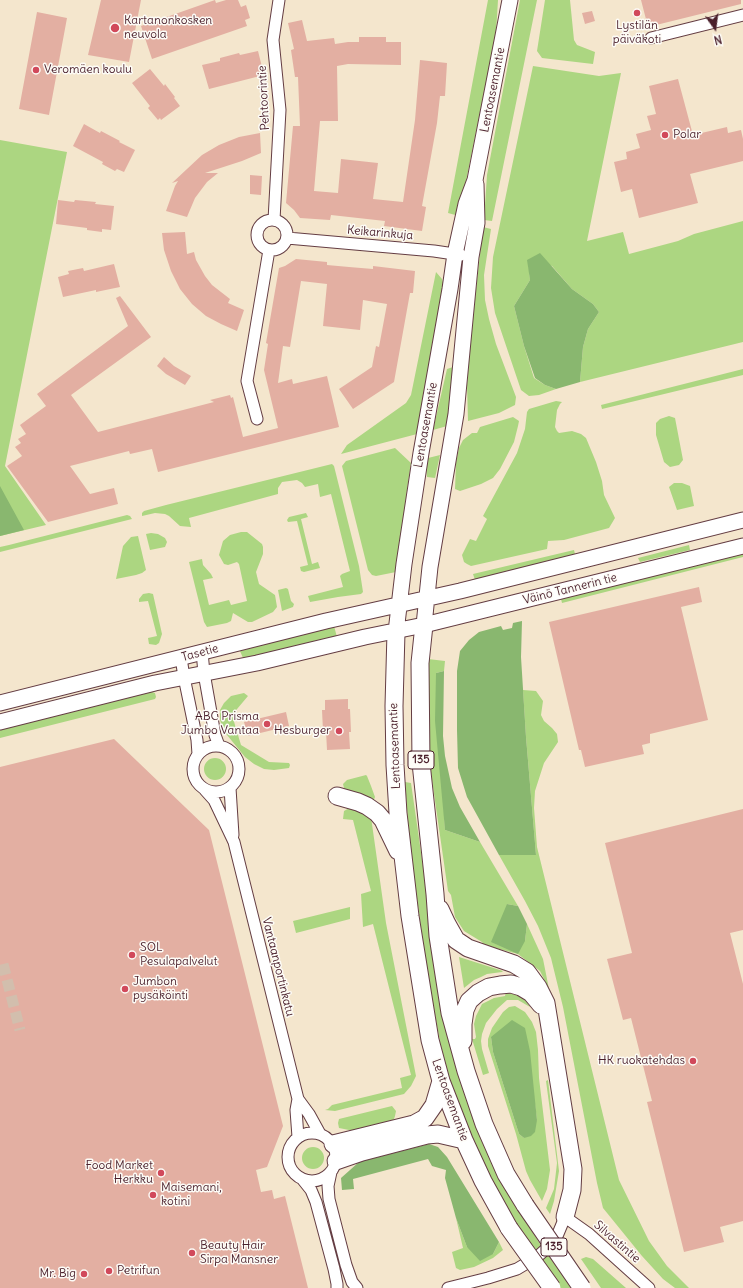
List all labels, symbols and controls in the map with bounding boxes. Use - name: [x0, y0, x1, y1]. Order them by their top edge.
- marker: Lystilän päiväkoti: [632, 8, 642, 18]
- north arrow: [695, 8, 735, 48]
- place label: Kartanonkosken neuvola: [124, 14, 212, 42]
- place label: Lystilän päiväkoti: [613, 19, 661, 47]
- marker: Kartanonkosken neuvola: [109, 22, 121, 34]
- text: N: [713, 32, 723, 47]
- street label: Lentoasemantie: [478, 46, 508, 134]
- place label: Veromäen koulu: [44, 63, 132, 77]
- marker: Veromäen koulu: [31, 65, 41, 75]
- street label: Pehtoorintie: [255, 65, 273, 131]
- place label: Polar: [673, 128, 701, 142]
- marker: Polar: [660, 130, 670, 140]
- street label: Keikarinkuja: [346, 223, 414, 243]
- street label: Lentoasemantie: [411, 381, 441, 469]
- street label: Väinö Tannerin tie: [521, 570, 619, 608]
- street label: Tasetie: [180, 641, 220, 665]
- street label: Lentoasemantie: [386, 703, 404, 789]
- place label: ABC Prisma Jumbo Vantaa: [181, 710, 259, 738]
- marker: ABC Prisma Jumbo Vantaa: [262, 719, 272, 729]
- place label: Hesburger: [274, 724, 331, 738]
- marker: Hesburger: [334, 726, 344, 736]
- road number: 135: [408, 751, 434, 769]
- street label: Vantaanportinkatu: [259, 916, 297, 1018]
- place label: SOL Pesulapalvelut: [140, 941, 218, 969]
- marker: SOL Pesulapalvelut: [127, 950, 137, 960]
- place label: Jumbon pysäköinti: [133, 975, 188, 1003]
- marker: Jumbon pysäköinti: [120, 984, 130, 994]
- place label: HK ruokatehdas: [598, 1054, 685, 1068]
- marker: HK ruokatehdas: [688, 1056, 698, 1066]
- street label: Lentoasemantie: [428, 1057, 472, 1143]
- place label: Food Market Herkku: [85, 1159, 153, 1187]
- marker: Food Market Herkku: [156, 1168, 166, 1178]
- place label: Maisemani, kotini: [161, 1181, 222, 1209]
- marker: Maisemani, kotini: [148, 1190, 158, 1200]
- street label: Silvastintie: [591, 1218, 643, 1266]
- road number: 135: [541, 1238, 567, 1256]
- place label: Beauty Hair Sirpa Mansner: [200, 1239, 278, 1267]
- marker: Beauty Hair Sirpa Mansner: [187, 1248, 197, 1258]
- place label: Petrifun: [117, 1264, 160, 1278]
- marker: Petrifun: [104, 1266, 114, 1276]
- place label: Mr. Big: [39, 1267, 76, 1281]
- marker: Mr. Big: [79, 1269, 89, 1279]

